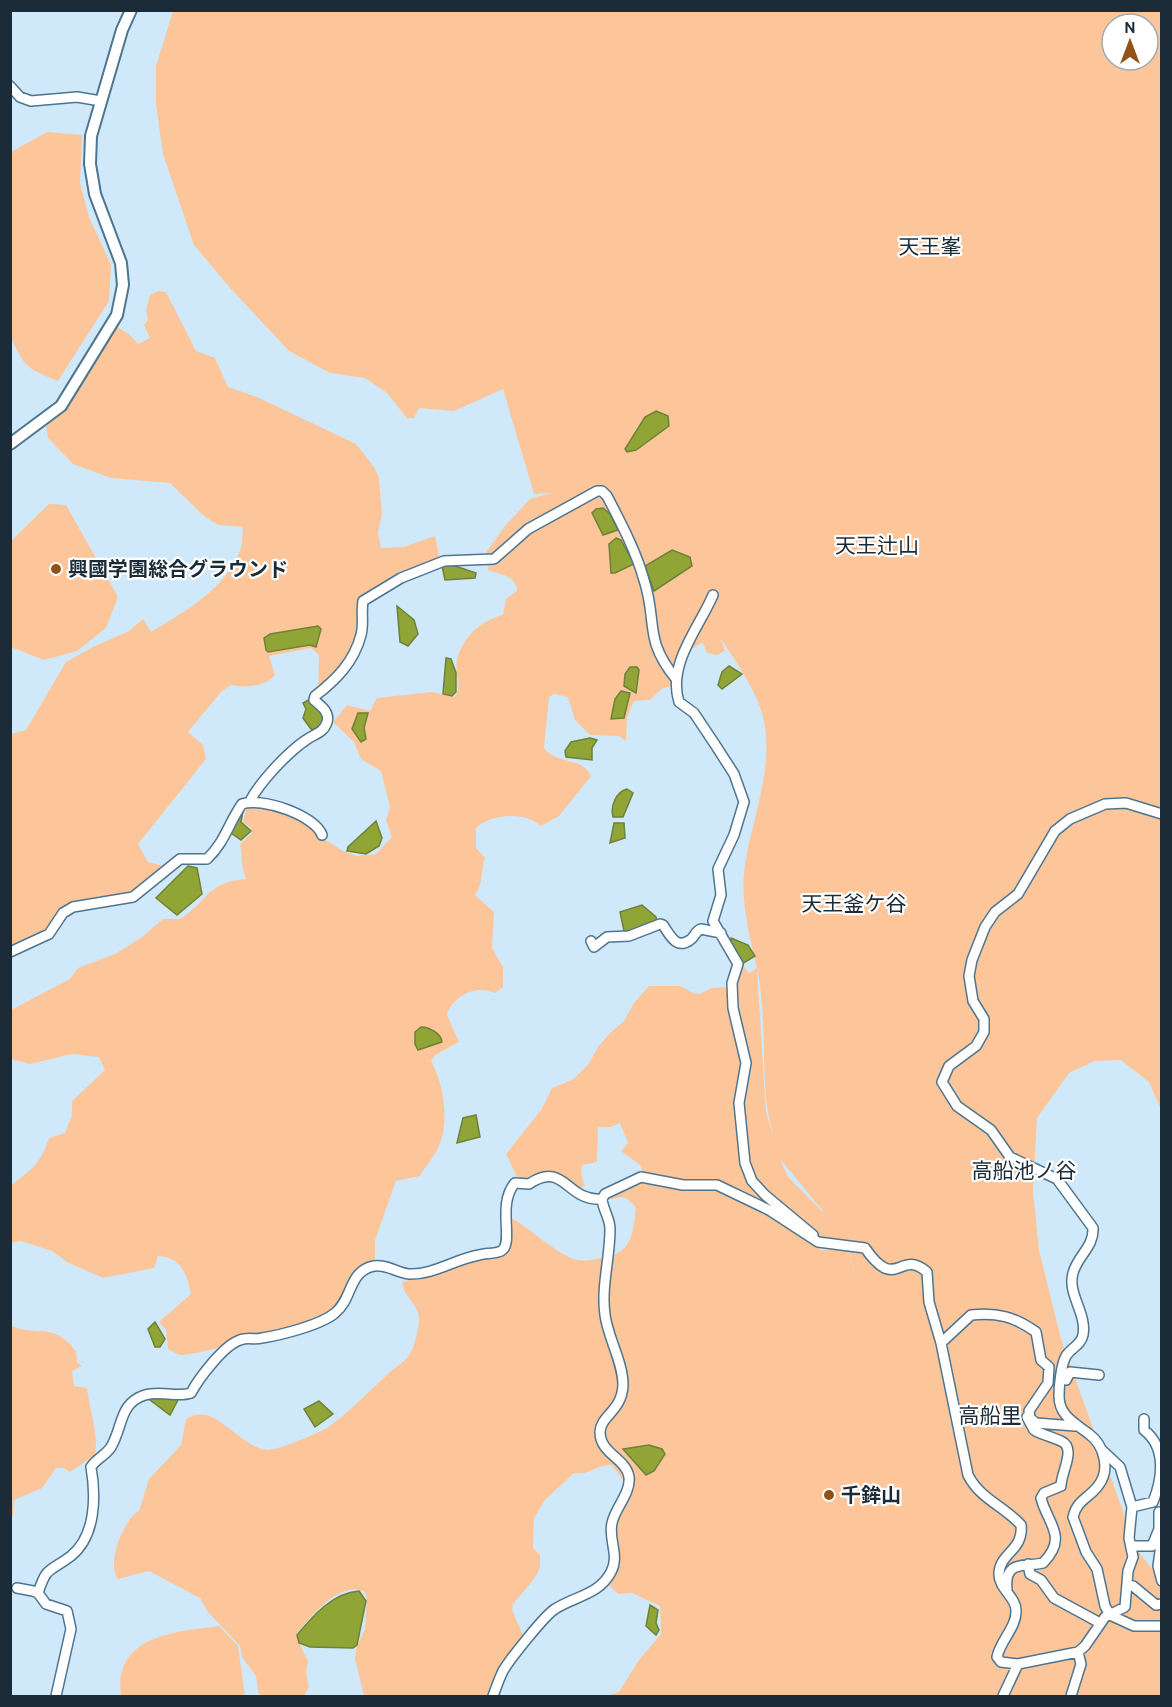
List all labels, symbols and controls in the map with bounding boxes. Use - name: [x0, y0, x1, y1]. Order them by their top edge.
- north arrow: [1100, 12, 1160, 72]
- text: N: [1124, 18, 1136, 37]
- district label: 天王峯: [899, 234, 962, 259]
- district label: 天王辻山: [835, 533, 919, 558]
- place label: 興國学園総合グラウンド: [68, 557, 288, 581]
- marker: 興國学園総合グラウンド: [49, 562, 63, 576]
- district label: 天王釜ケ谷: [802, 891, 907, 916]
- district label: 高船池ノ谷: [972, 1158, 1077, 1183]
- district label: 高船里: [959, 1403, 1022, 1428]
- place label: 千鉾山: [841, 1483, 901, 1507]
- marker: 千鉾山: [822, 1488, 836, 1502]

